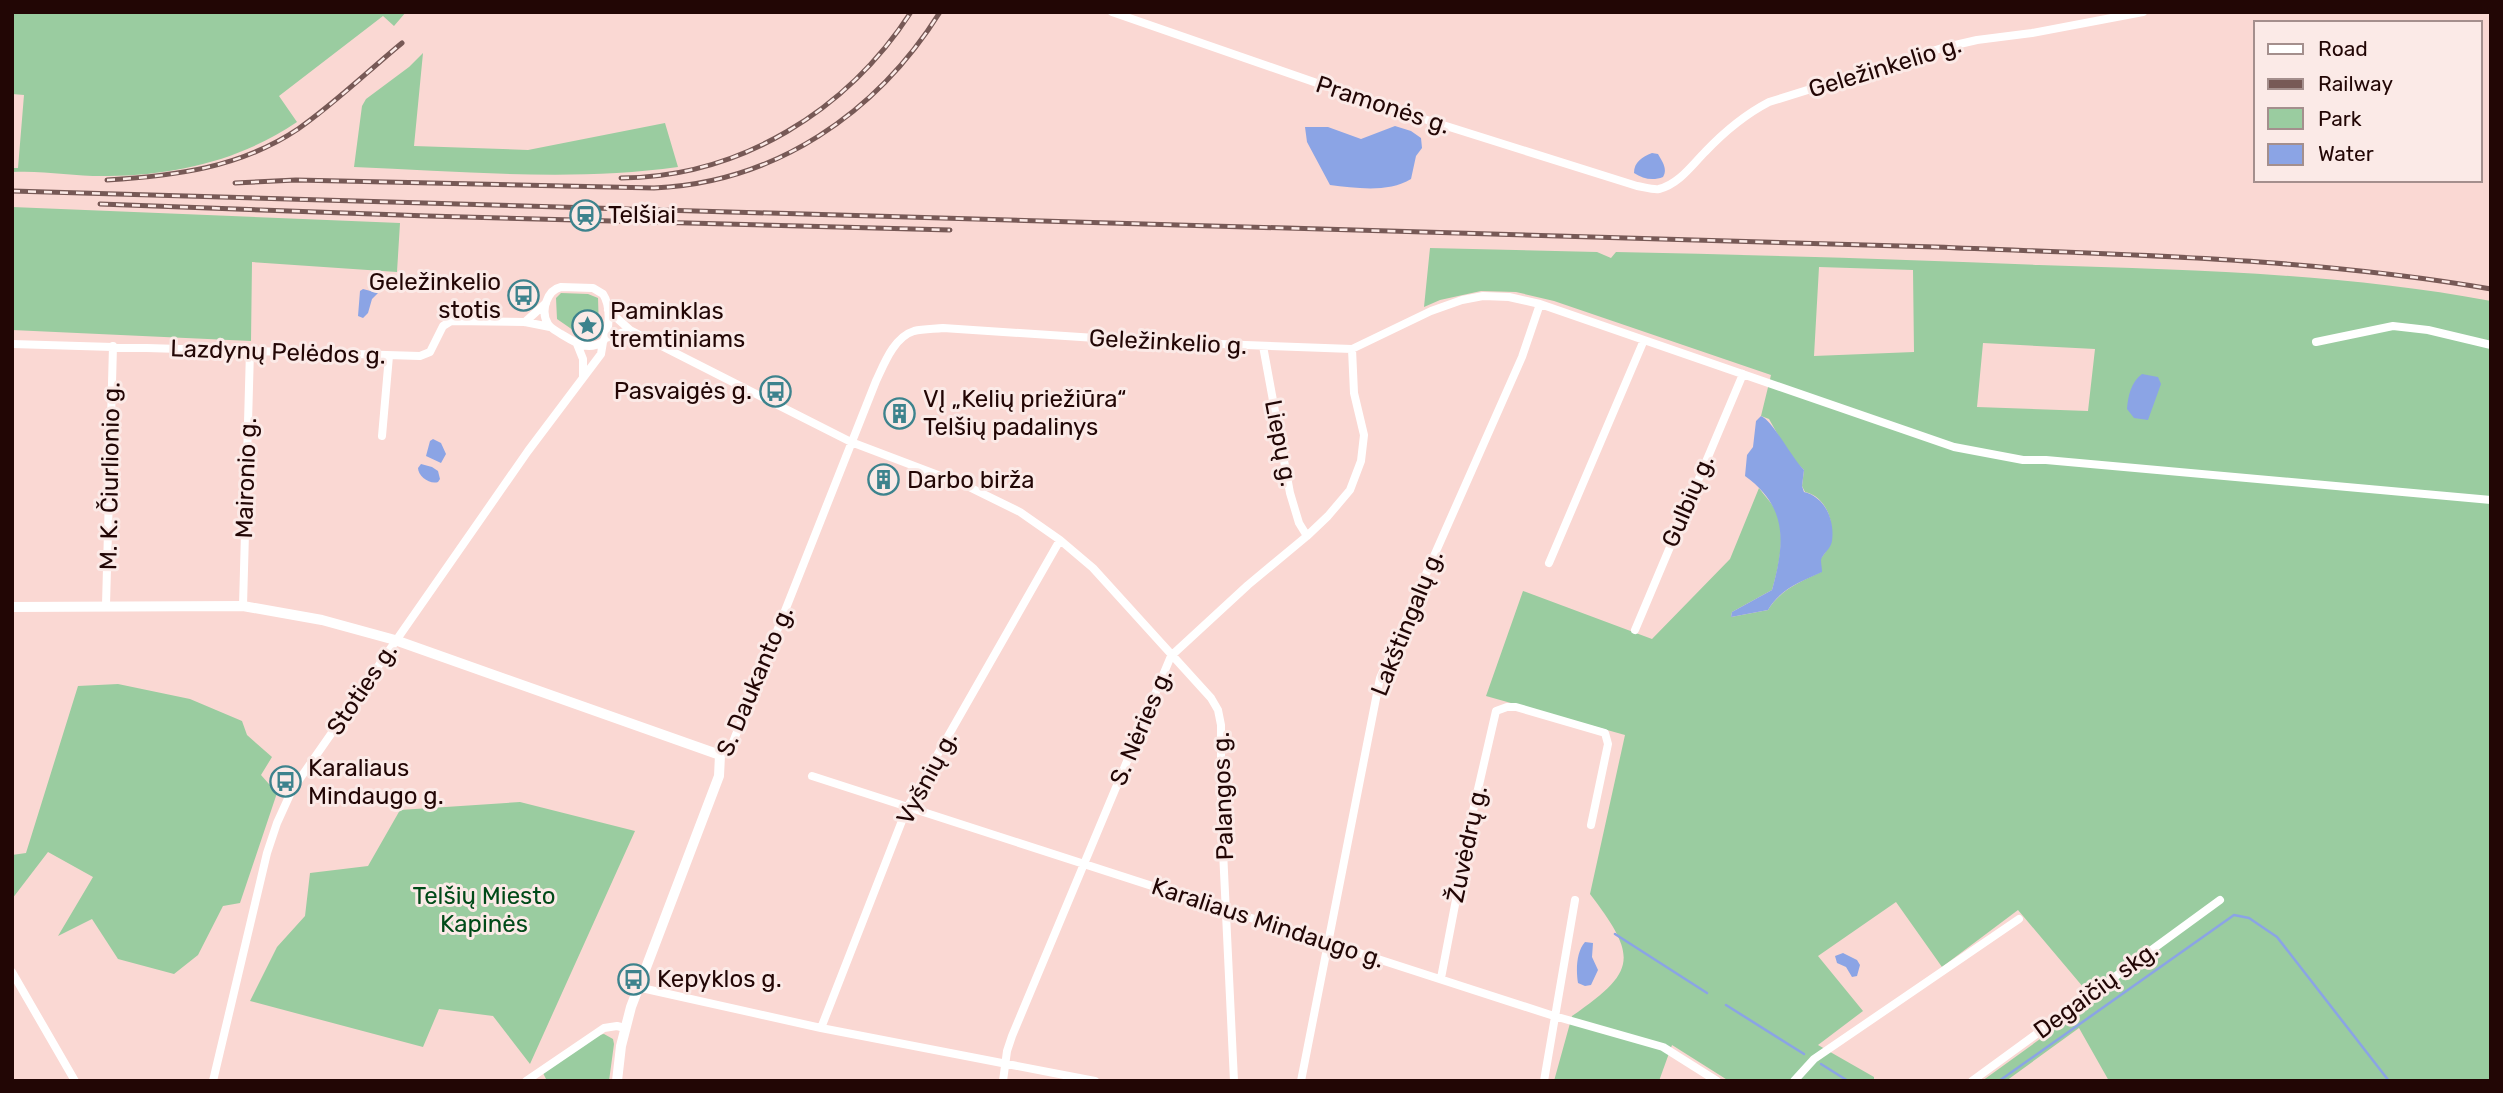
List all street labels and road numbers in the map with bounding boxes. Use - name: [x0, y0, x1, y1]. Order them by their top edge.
- street label: Geležinkelio g.: [1805, 30, 1965, 104]
- street label: Pramonės g.: [1312, 70, 1454, 140]
- street label: Geležinkelio g.: [1088, 324, 1248, 360]
- street label: Lazdynų Pelėdos g.: [170, 334, 386, 370]
- street label: M. K. Čiurlionio g.: [94, 382, 126, 570]
- street label: Liepų g.: [1259, 397, 1303, 489]
- street label: Maironio g.: [230, 417, 262, 539]
- street label: Gulbių g.: [1656, 451, 1720, 551]
- street label: Lakštingalų g.: [1365, 546, 1449, 700]
- street label: S. Daukanto g.: [711, 602, 799, 760]
- street label: Stoties g.: [321, 638, 403, 740]
- street label: S. Nėries g.: [1104, 665, 1178, 789]
- street label: Vyšnių g.: [891, 727, 963, 829]
- street label: Palangos g.: [1207, 731, 1239, 861]
- street label: Žuvėdrų g.: [1441, 783, 1493, 905]
- street label: Karaliaus Mindaugo g.: [1148, 872, 1388, 974]
- street label: Degaičių skg.: [2028, 935, 2164, 1045]

